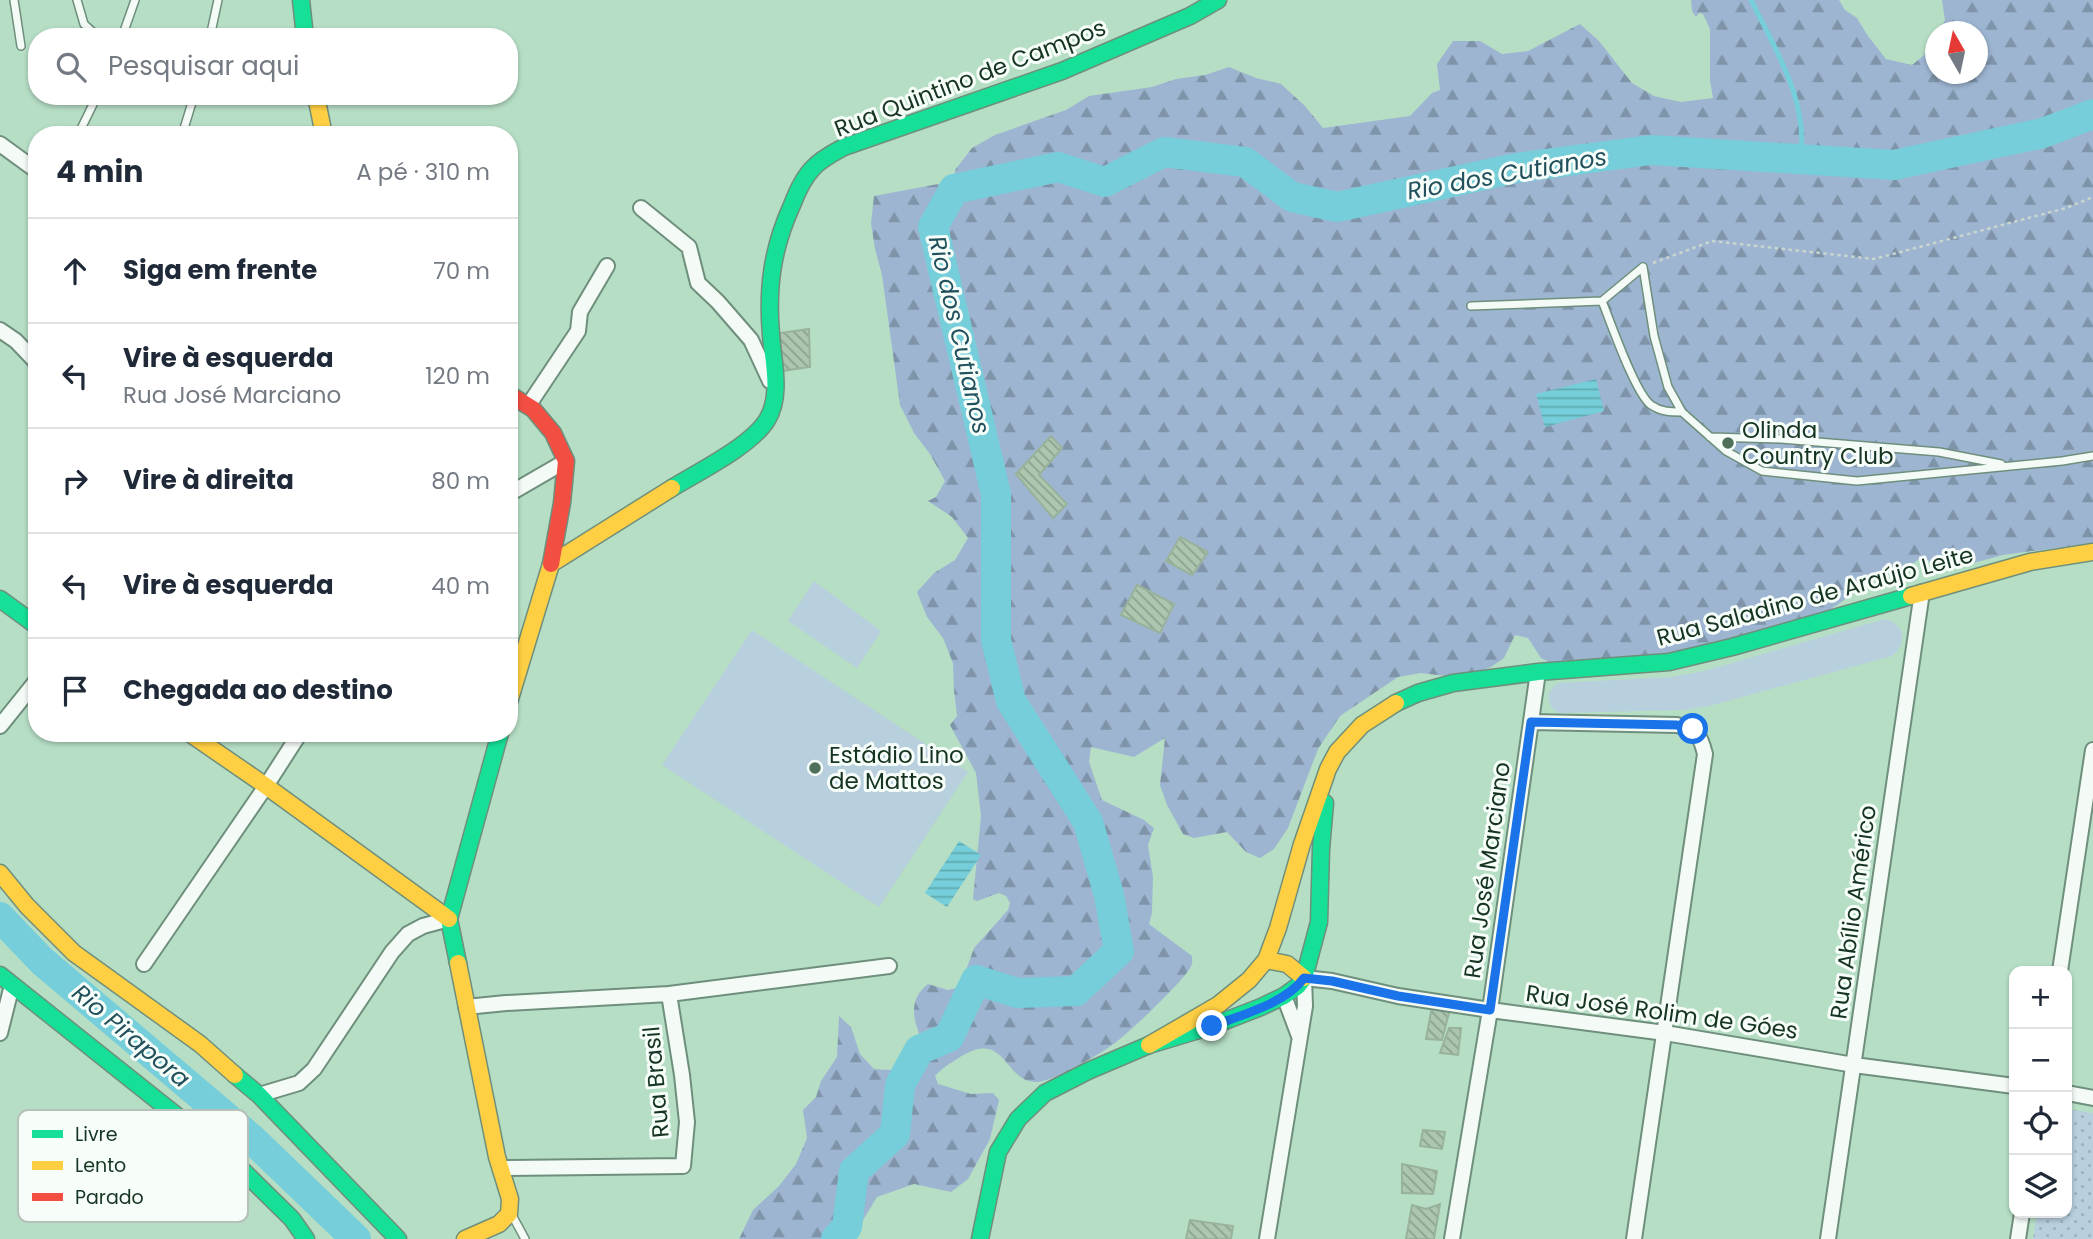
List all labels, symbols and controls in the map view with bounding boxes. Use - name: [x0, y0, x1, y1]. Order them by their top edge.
- street label: Rua Quintino de Campos: [830, 11, 1110, 145]
- north arrow: [1925, 21, 1988, 84]
- search box: [28, 28, 518, 105]
- icon: search: [52, 48, 90, 86]
- text: Pesquisar aqui: [108, 48, 299, 84]
- water label: Rio dos Cutianos: [1404, 140, 1609, 207]
- text: 4 min: [56, 150, 144, 193]
- text: A pé · 310 m: [356, 156, 490, 188]
- water label: Rio dos Cutianos: [921, 233, 998, 437]
- icon: ahead: [56, 252, 94, 290]
- text: Siga em frente: [123, 252, 317, 288]
- text: 70 m: [433, 255, 490, 287]
- text: Vire à esquerda: [123, 340, 334, 376]
- icon: left: [56, 357, 94, 395]
- text: 120 m: [425, 360, 490, 392]
- text: Rua José Marciano: [123, 379, 341, 411]
- place label: Olinda Country Club: [1742, 414, 1894, 472]
- marker: Olinda Country Club: [1720, 435, 1736, 451]
- icon: right: [56, 462, 94, 500]
- text: Vire à direita: [123, 462, 294, 498]
- text: 80 m: [431, 465, 490, 497]
- street label: Rua Saladino de Araújo Leite: [1653, 538, 1977, 654]
- icon: left: [56, 567, 94, 605]
- text: Vire à esquerda: [123, 567, 334, 603]
- text: 40 m: [431, 570, 490, 602]
- icon: arrive: [56, 672, 94, 710]
- text: Chegada ao destino: [123, 672, 393, 708]
- route start: [1677, 713, 1708, 744]
- place label: Estádio Lino de Mattos: [829, 739, 964, 797]
- marker: Estádio Lino de Mattos: [807, 760, 823, 776]
- street label: Rua José Marciano: [1456, 760, 1518, 980]
- street label: Rua Abílio Américo: [1822, 803, 1884, 1021]
- map controls: [2009, 966, 2072, 1218]
- button: +: [2009, 966, 2072, 1029]
- water label: Rio Pirapora: [65, 976, 197, 1095]
- street label: Rua José Rolim de Góes: [1524, 977, 1800, 1047]
- route end: [1196, 1010, 1227, 1041]
- street label: Rua Brasil: [635, 1025, 677, 1139]
- button: −: [2009, 1029, 2072, 1092]
- button: locate: [2009, 1092, 2072, 1155]
- legend: [18, 1110, 248, 1222]
- text: Livre: [75, 1121, 117, 1148]
- text: Lento: [75, 1152, 126, 1179]
- button: layers: [2009, 1155, 2072, 1218]
- text: Parado: [75, 1184, 144, 1211]

